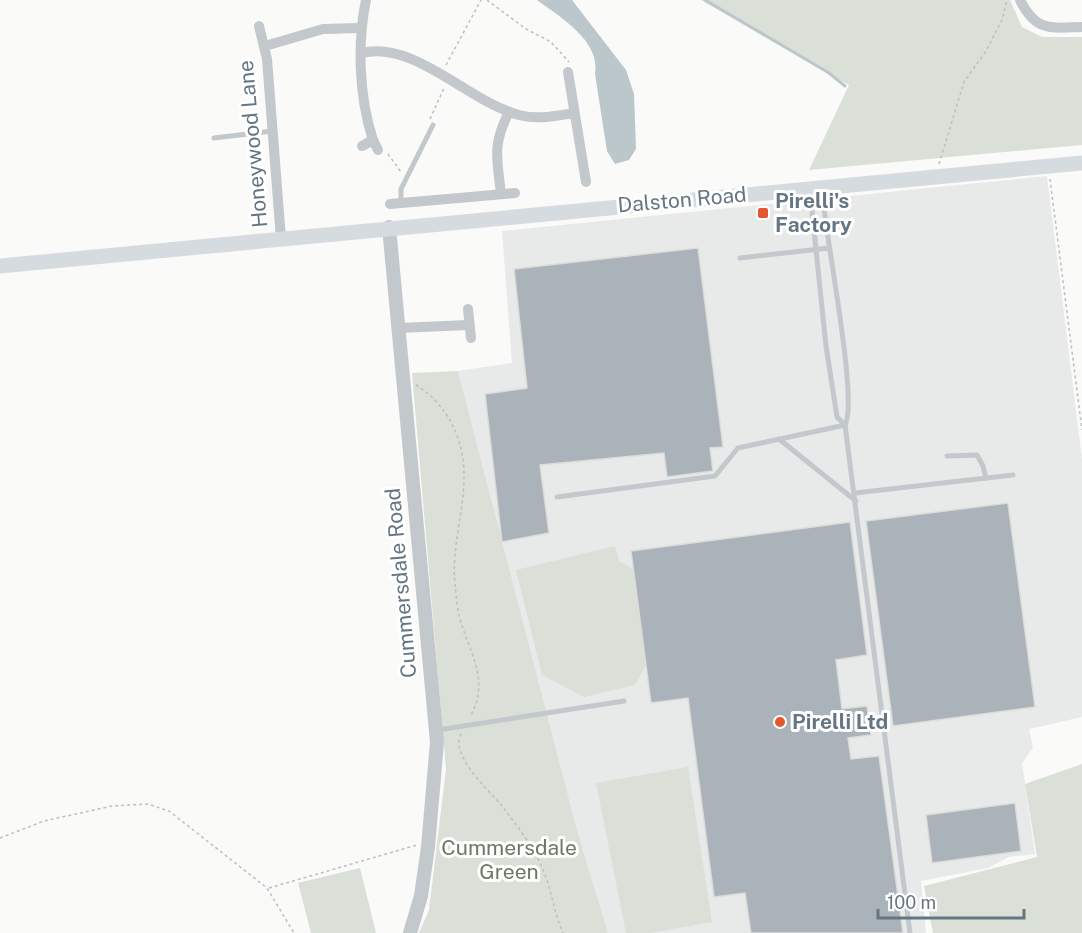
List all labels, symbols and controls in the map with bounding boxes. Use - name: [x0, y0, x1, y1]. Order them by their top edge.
- street label: Honeywood Lane: [233, 59, 272, 229]
- street label: Dalston Road: [616, 181, 747, 218]
- place label: Pirelli's Factory: [775, 188, 852, 237]
- marker: Pirelli's Factory: [756, 206, 770, 220]
- street label: Cummersdale Road: [380, 487, 421, 679]
- place label: Pirelli Ltd: [792, 709, 888, 734]
- marker: Pirelli Ltd: [773, 715, 787, 729]
- park label: Cummersdale Green: [441, 835, 577, 884]
- scale bar: [878, 882, 1024, 920]
- text: 100 m: [887, 892, 936, 913]

